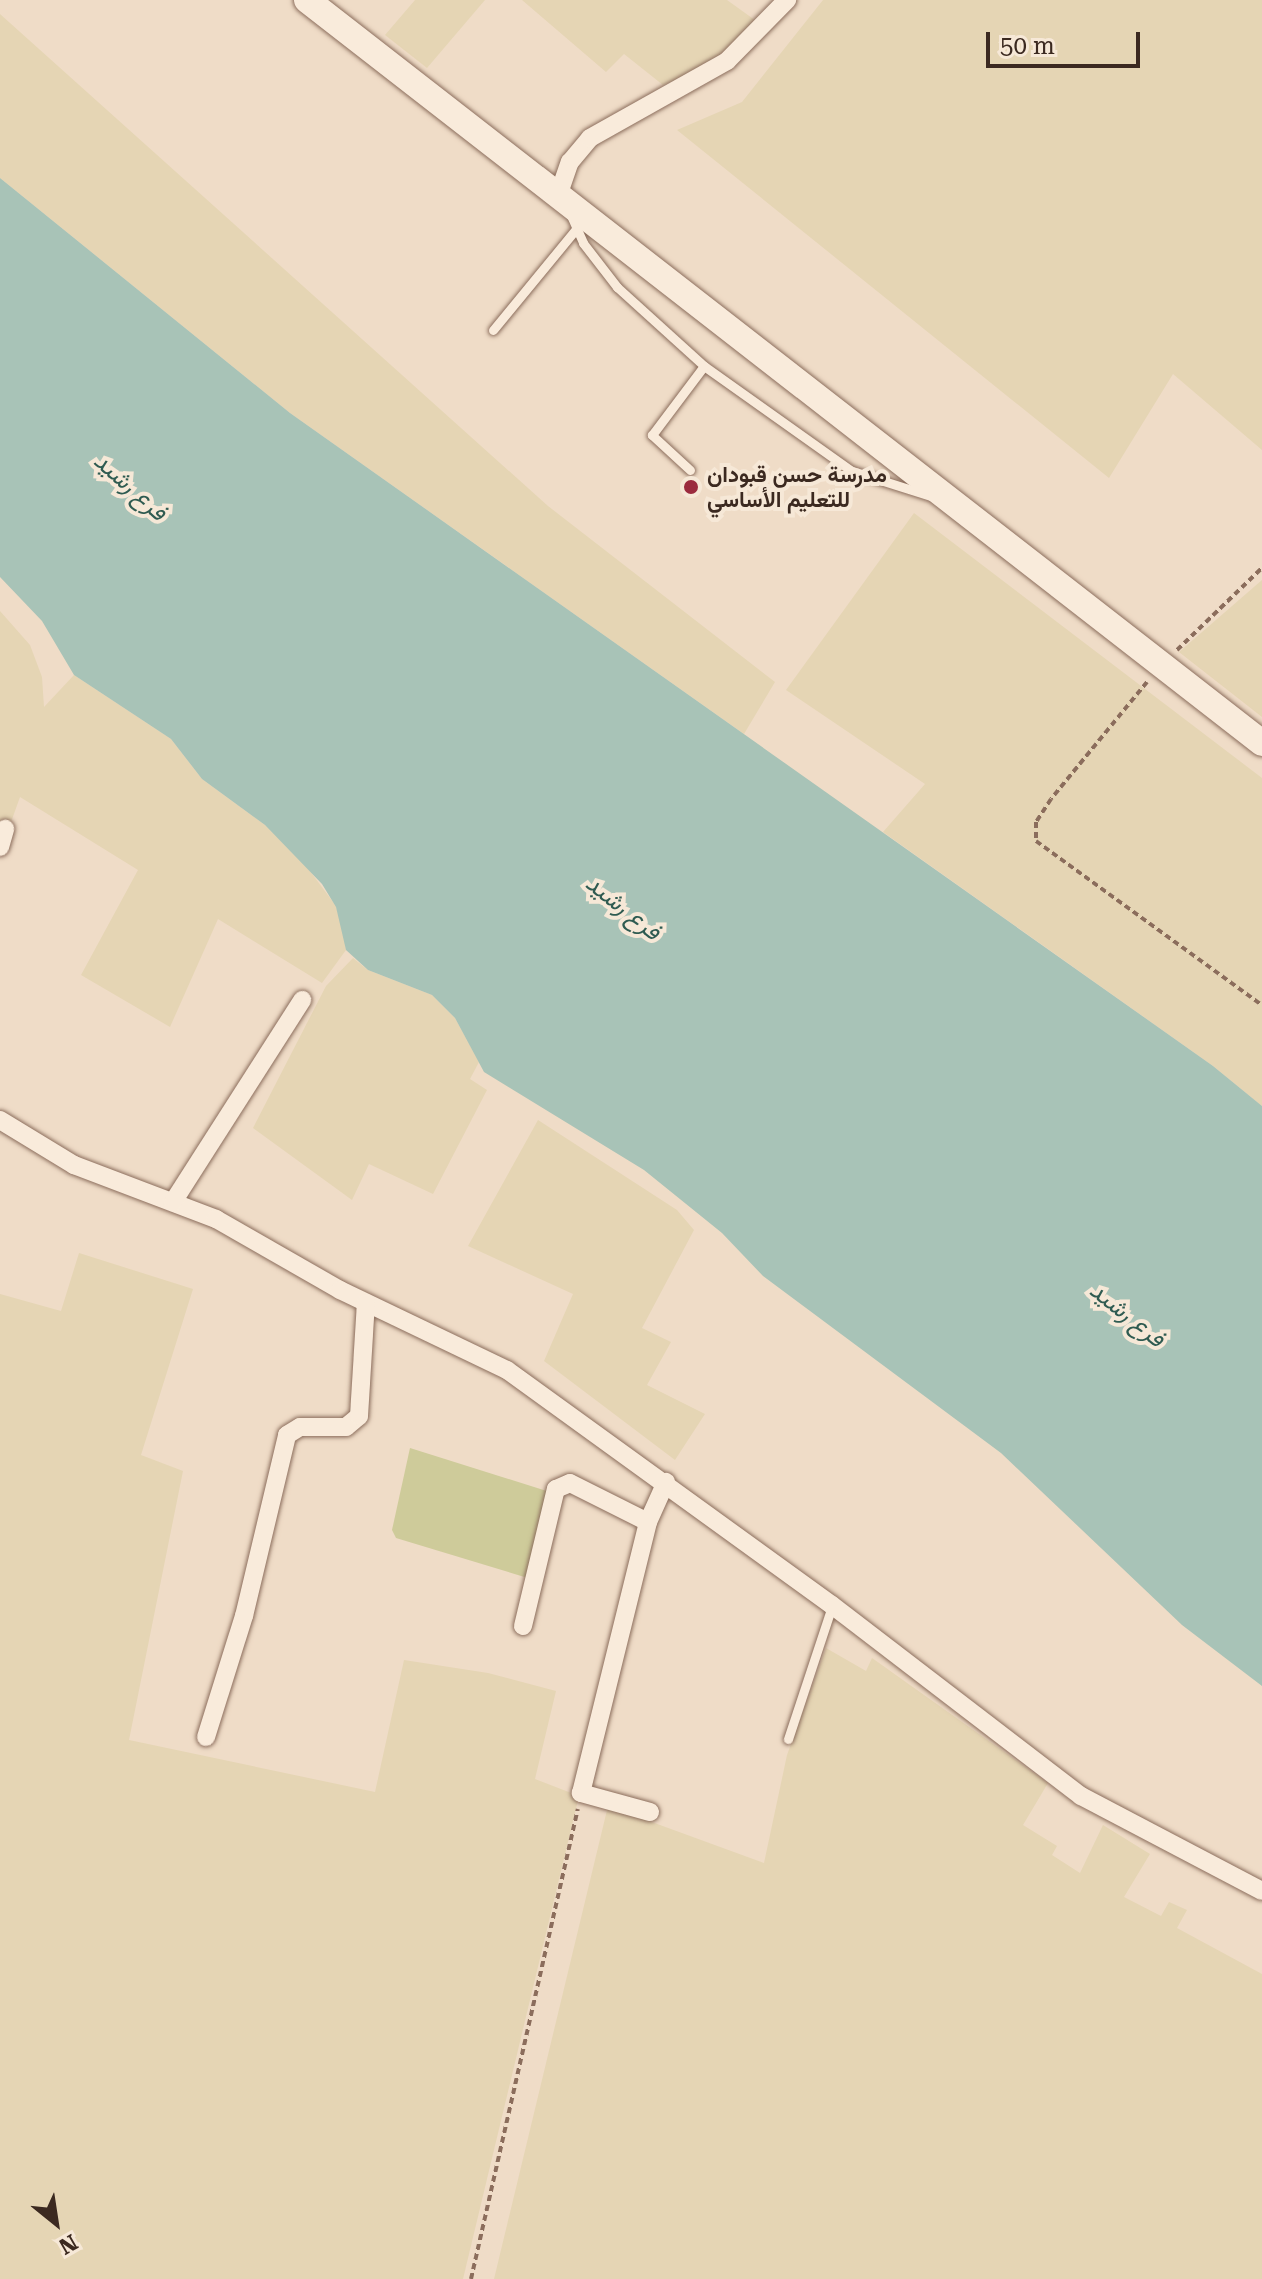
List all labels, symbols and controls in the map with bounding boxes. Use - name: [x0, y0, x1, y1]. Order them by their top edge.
- scale bar: [990, 16, 1144, 66]
- text: 50 m: [1000, 32, 1055, 60]
- water label: فرع رشيد: [88, 447, 172, 527]
- place label: مدرسة حسن قبودان للتعليم الأساسي: [707, 461, 887, 512]
- marker: مدرسة حسن قبودان للتعليم الأساسي: [682, 478, 700, 496]
- water label: فرع رشيد: [580, 869, 666, 947]
- water label: فرع رشيد: [1084, 1276, 1170, 1354]
- north arrow: [16, 2183, 96, 2263]
- text: N: [55, 2229, 82, 2259]

